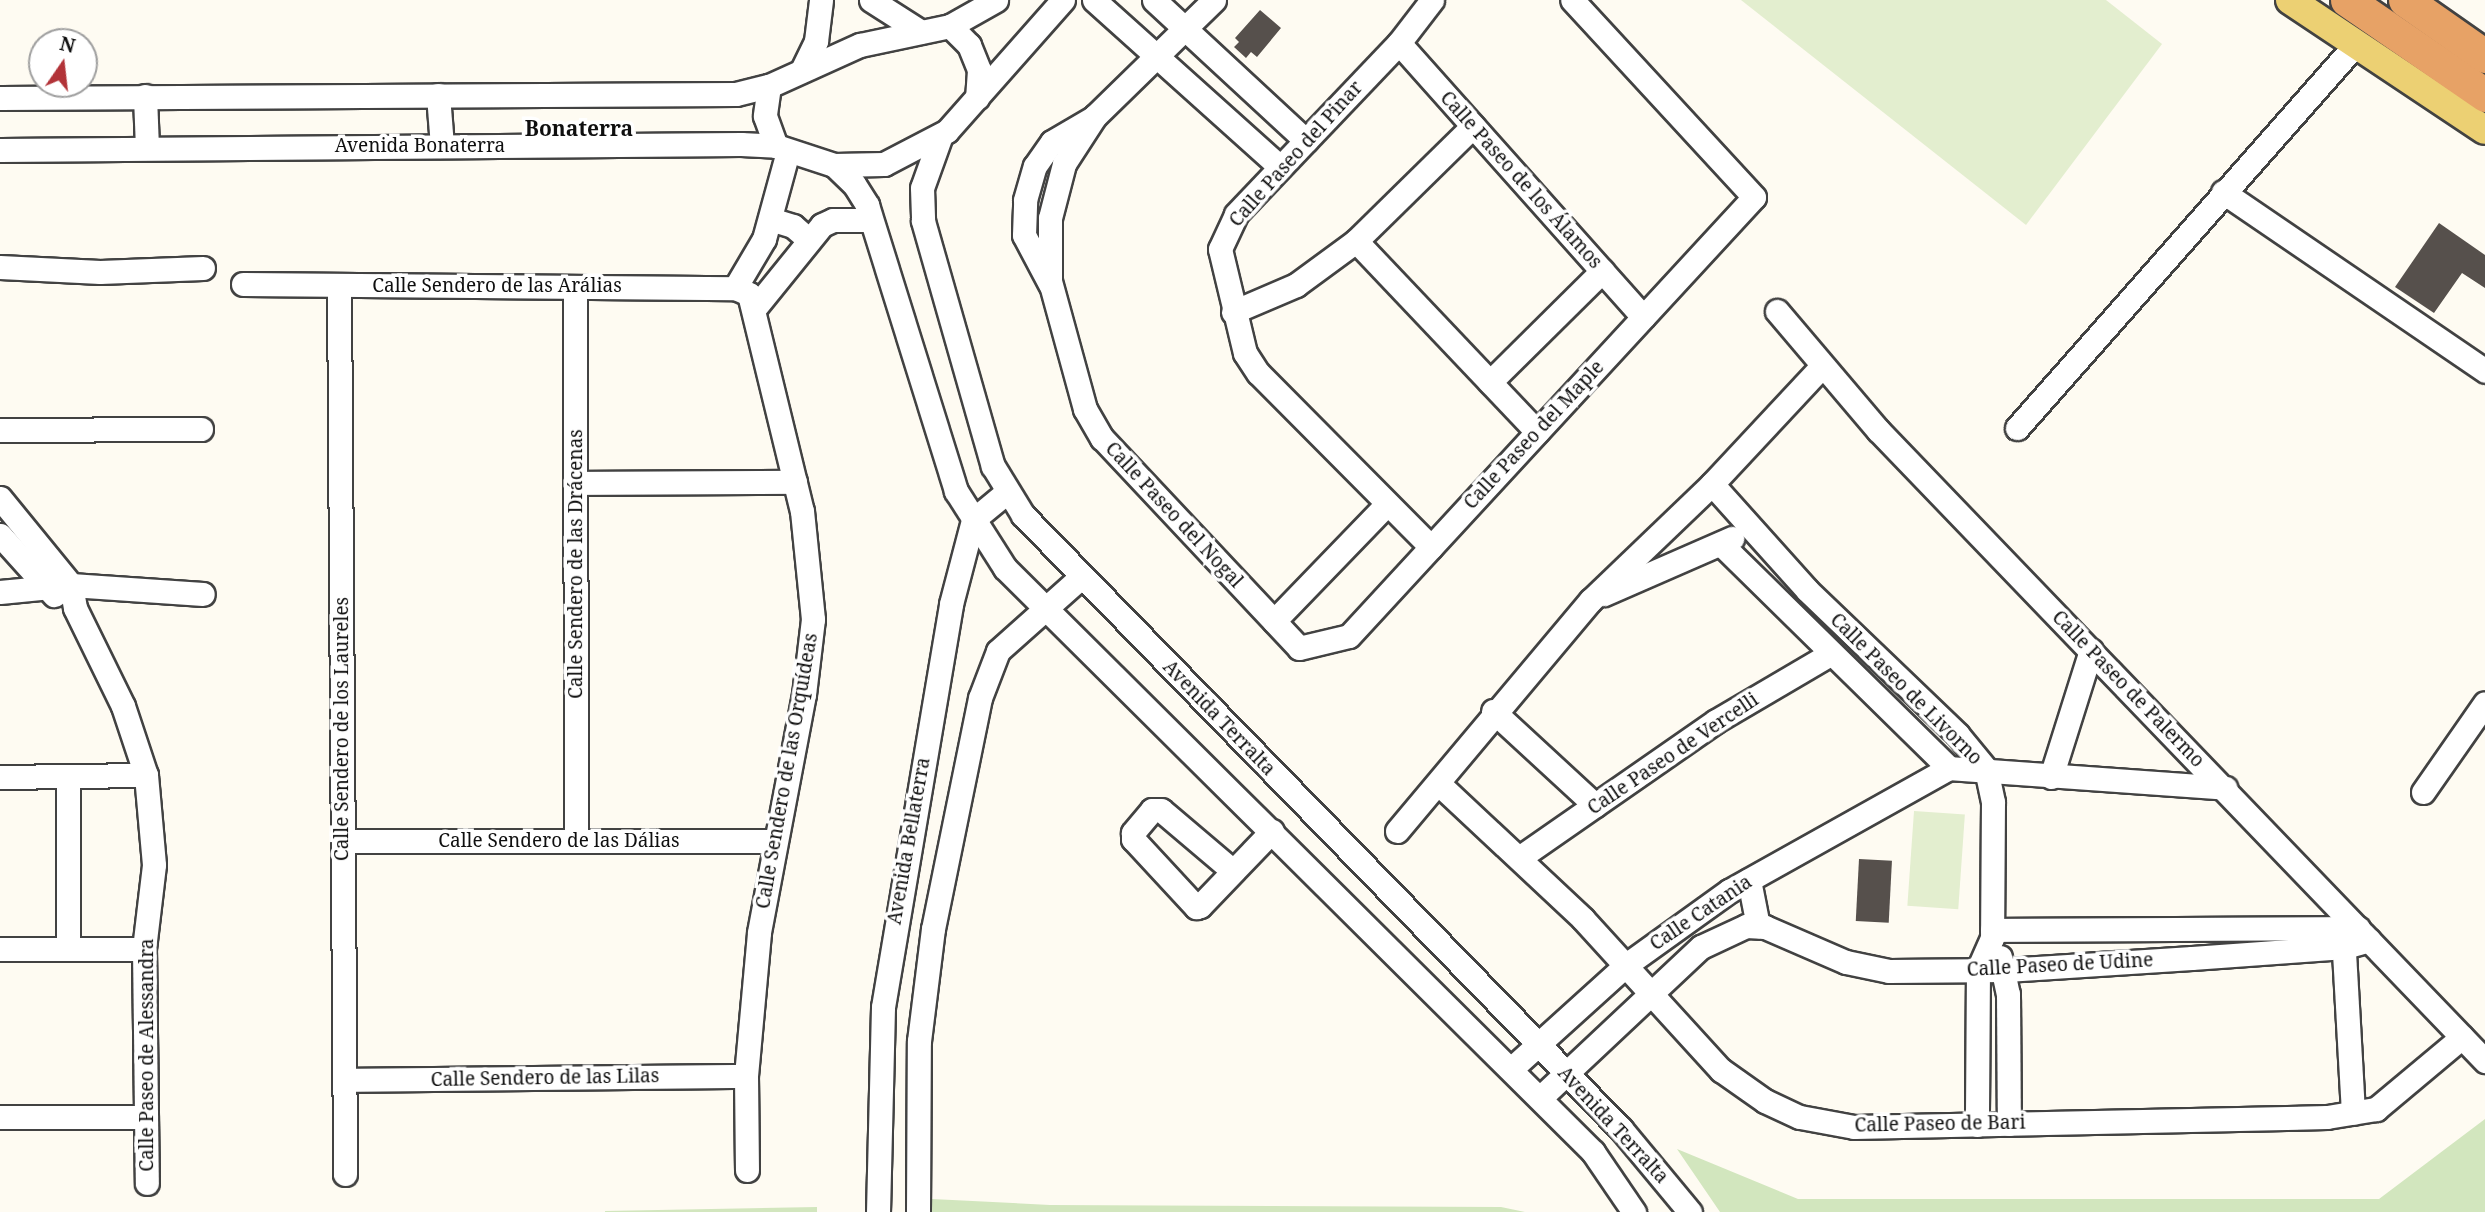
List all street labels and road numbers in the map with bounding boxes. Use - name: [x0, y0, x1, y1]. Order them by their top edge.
- street label: Calle Paseo del Pinar: [1225, 76, 1367, 232]
- street label: Calle Paseo de los Álamos: [1435, 87, 1607, 273]
- street label: Avenida Bonaterra: [335, 135, 505, 157]
- street label: Calle Sendero de las Arálias: [372, 275, 622, 297]
- street label: Calle Paseo del Maple: [1459, 356, 1609, 514]
- street label: Calle Sendero de las Drácenas: [565, 429, 587, 699]
- street label: Calle Paseo del Nogal: [1101, 437, 1247, 593]
- street label: Calle Sendero de los Laureles: [331, 597, 353, 861]
- street label: Calle Paseo de Palermo: [2047, 606, 2209, 772]
- street label: Calle Paseo de Livorno: [1826, 609, 1986, 769]
- street label: Calle Sendero de las Orquídeas: [752, 631, 822, 911]
- street label: Avenida Terralta: [1158, 656, 1280, 780]
- street label: Calle Paseo de Vercelli: [1583, 688, 1763, 820]
- street label: Avenida Bellaterra: [883, 756, 935, 926]
- street label: Calle Sendero de las Dálias: [438, 830, 680, 852]
- street label: Calle Catania: [1646, 871, 1756, 955]
- street label: Calle Paseo de Alessandra: [136, 938, 158, 1172]
- street label: Calle Paseo de Udine: [1966, 949, 2154, 981]
- street label: Avenida Terralta: [1553, 1062, 1673, 1188]
- street label: Calle Sendero de las Lilas: [431, 1065, 659, 1091]
- street label: Calle Paseo de Bari: [1854, 1111, 2026, 1137]

